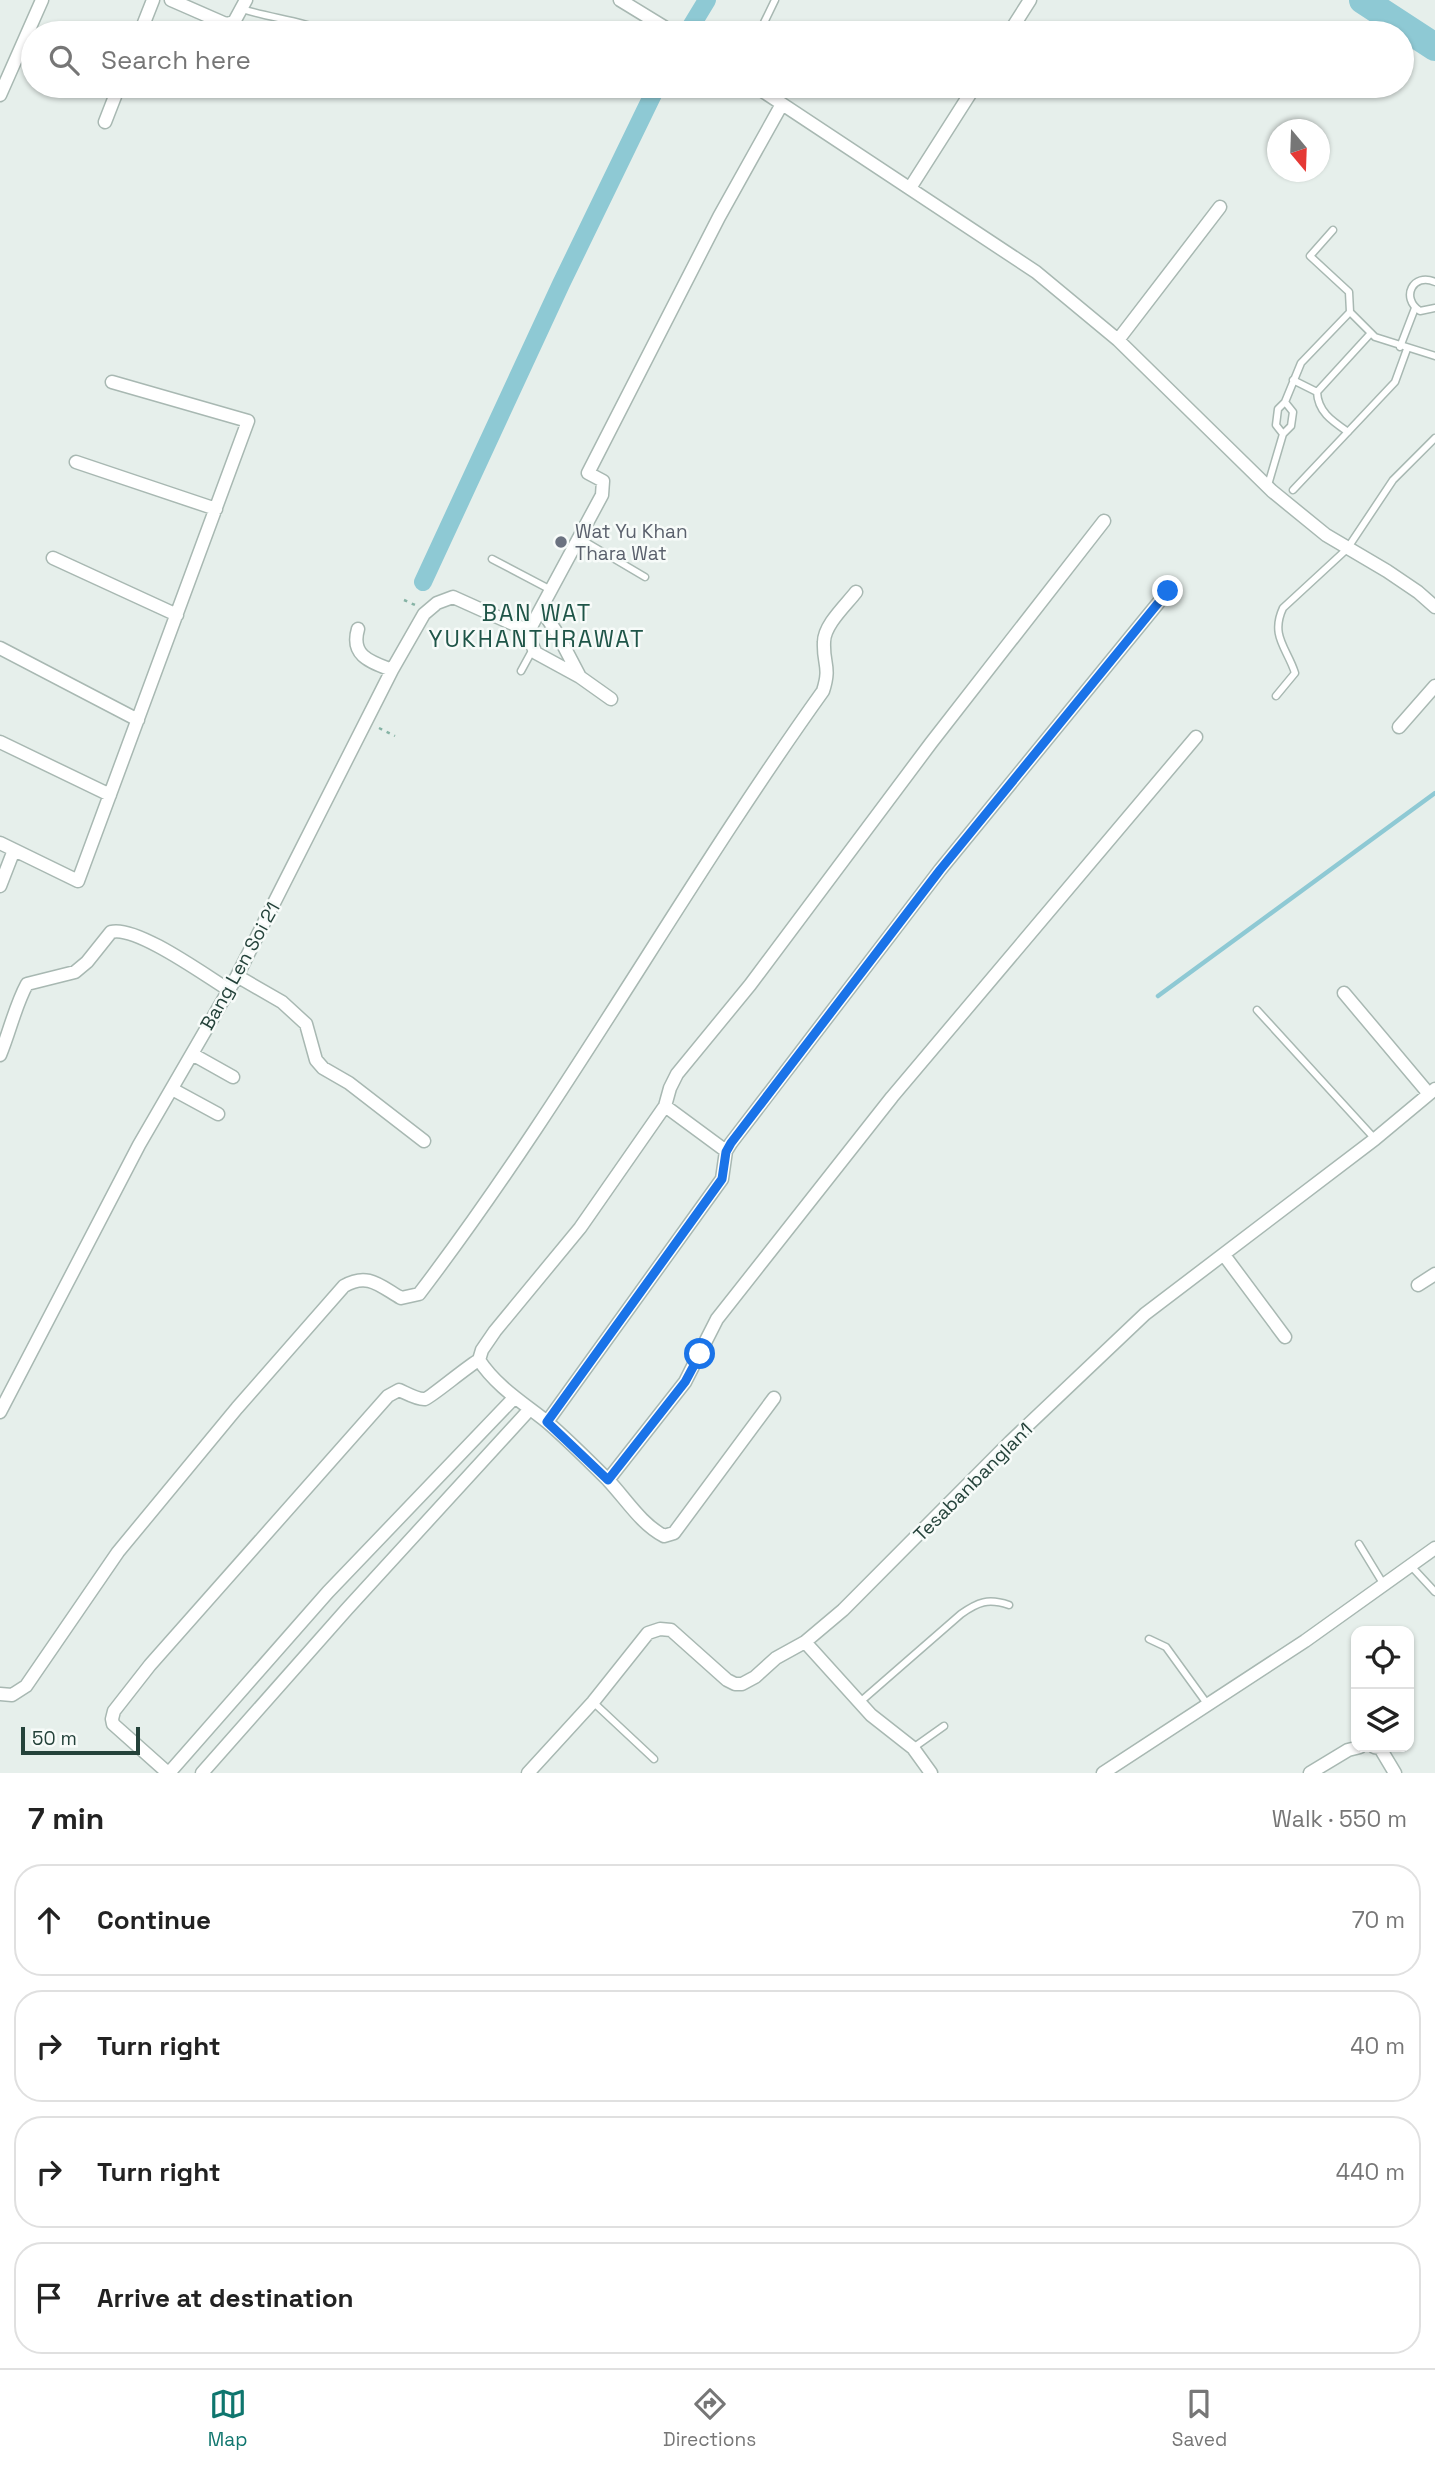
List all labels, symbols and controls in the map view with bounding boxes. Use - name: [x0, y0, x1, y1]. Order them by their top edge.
- search box: [21, 21, 1414, 98]
- icon: search: [45, 41, 83, 79]
- text: Search here: [101, 43, 251, 77]
- north arrow: [1267, 119, 1330, 182]
- place label: Wat Yu Khan Thara Wat: [575, 519, 688, 566]
- marker: Wat Yu Khan Thara Wat: [553, 534, 569, 550]
- route end: [1152, 575, 1183, 606]
- district label: BAN WAT YUKHANTHRAWAT: [428, 598, 646, 654]
- street label: Bang Len Soi 21: [194, 898, 286, 1034]
- route start: [684, 1338, 715, 1369]
- street label: Tesabanbanglan1: [908, 1417, 1038, 1547]
- map controls: [1351, 1626, 1414, 1752]
- button: locate: [1351, 1626, 1414, 1689]
- button: layers: [1351, 1689, 1414, 1752]
- scale bar: [21, 1724, 140, 1756]
- text: 50 m: [32, 1726, 77, 1751]
- text: 7 min: [28, 1799, 104, 1838]
- text: Walk · 550 m: [1272, 1804, 1407, 1834]
- icon: ahead: [30, 1901, 68, 1939]
- text: Continue: [97, 1903, 211, 1937]
- text: 70 m: [1352, 1905, 1405, 1935]
- icon: right: [30, 2027, 68, 2065]
- text: Turn right: [97, 2029, 221, 2063]
- text: 40 m: [1350, 2031, 1405, 2061]
- icon: right: [30, 2153, 68, 2191]
- text: Turn right: [97, 2155, 221, 2189]
- text: 440 m: [1336, 2157, 1405, 2187]
- icon: arrive: [30, 2279, 68, 2317]
- text: Arrive at destination: [97, 2281, 354, 2315]
- tab: Map: [208, 2385, 247, 2452]
- tab: Directions: [663, 2385, 756, 2452]
- tab: Saved: [1172, 2385, 1227, 2452]

